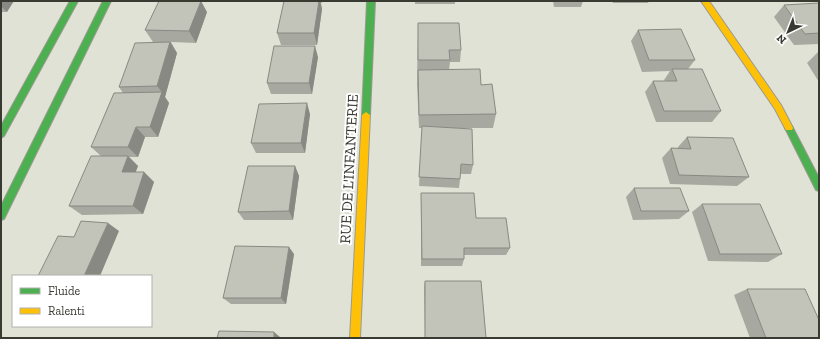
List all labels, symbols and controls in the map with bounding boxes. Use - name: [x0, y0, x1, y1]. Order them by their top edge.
- north arrow: [768, 12, 808, 52]
- text: N: [774, 31, 789, 47]
- street label: RUE DE L'INFANTERIE: [336, 94, 362, 244]
- legend: [12, 275, 152, 327]
- text: Fluide: [48, 284, 81, 298]
- text: Ralenti: [48, 304, 85, 318]

